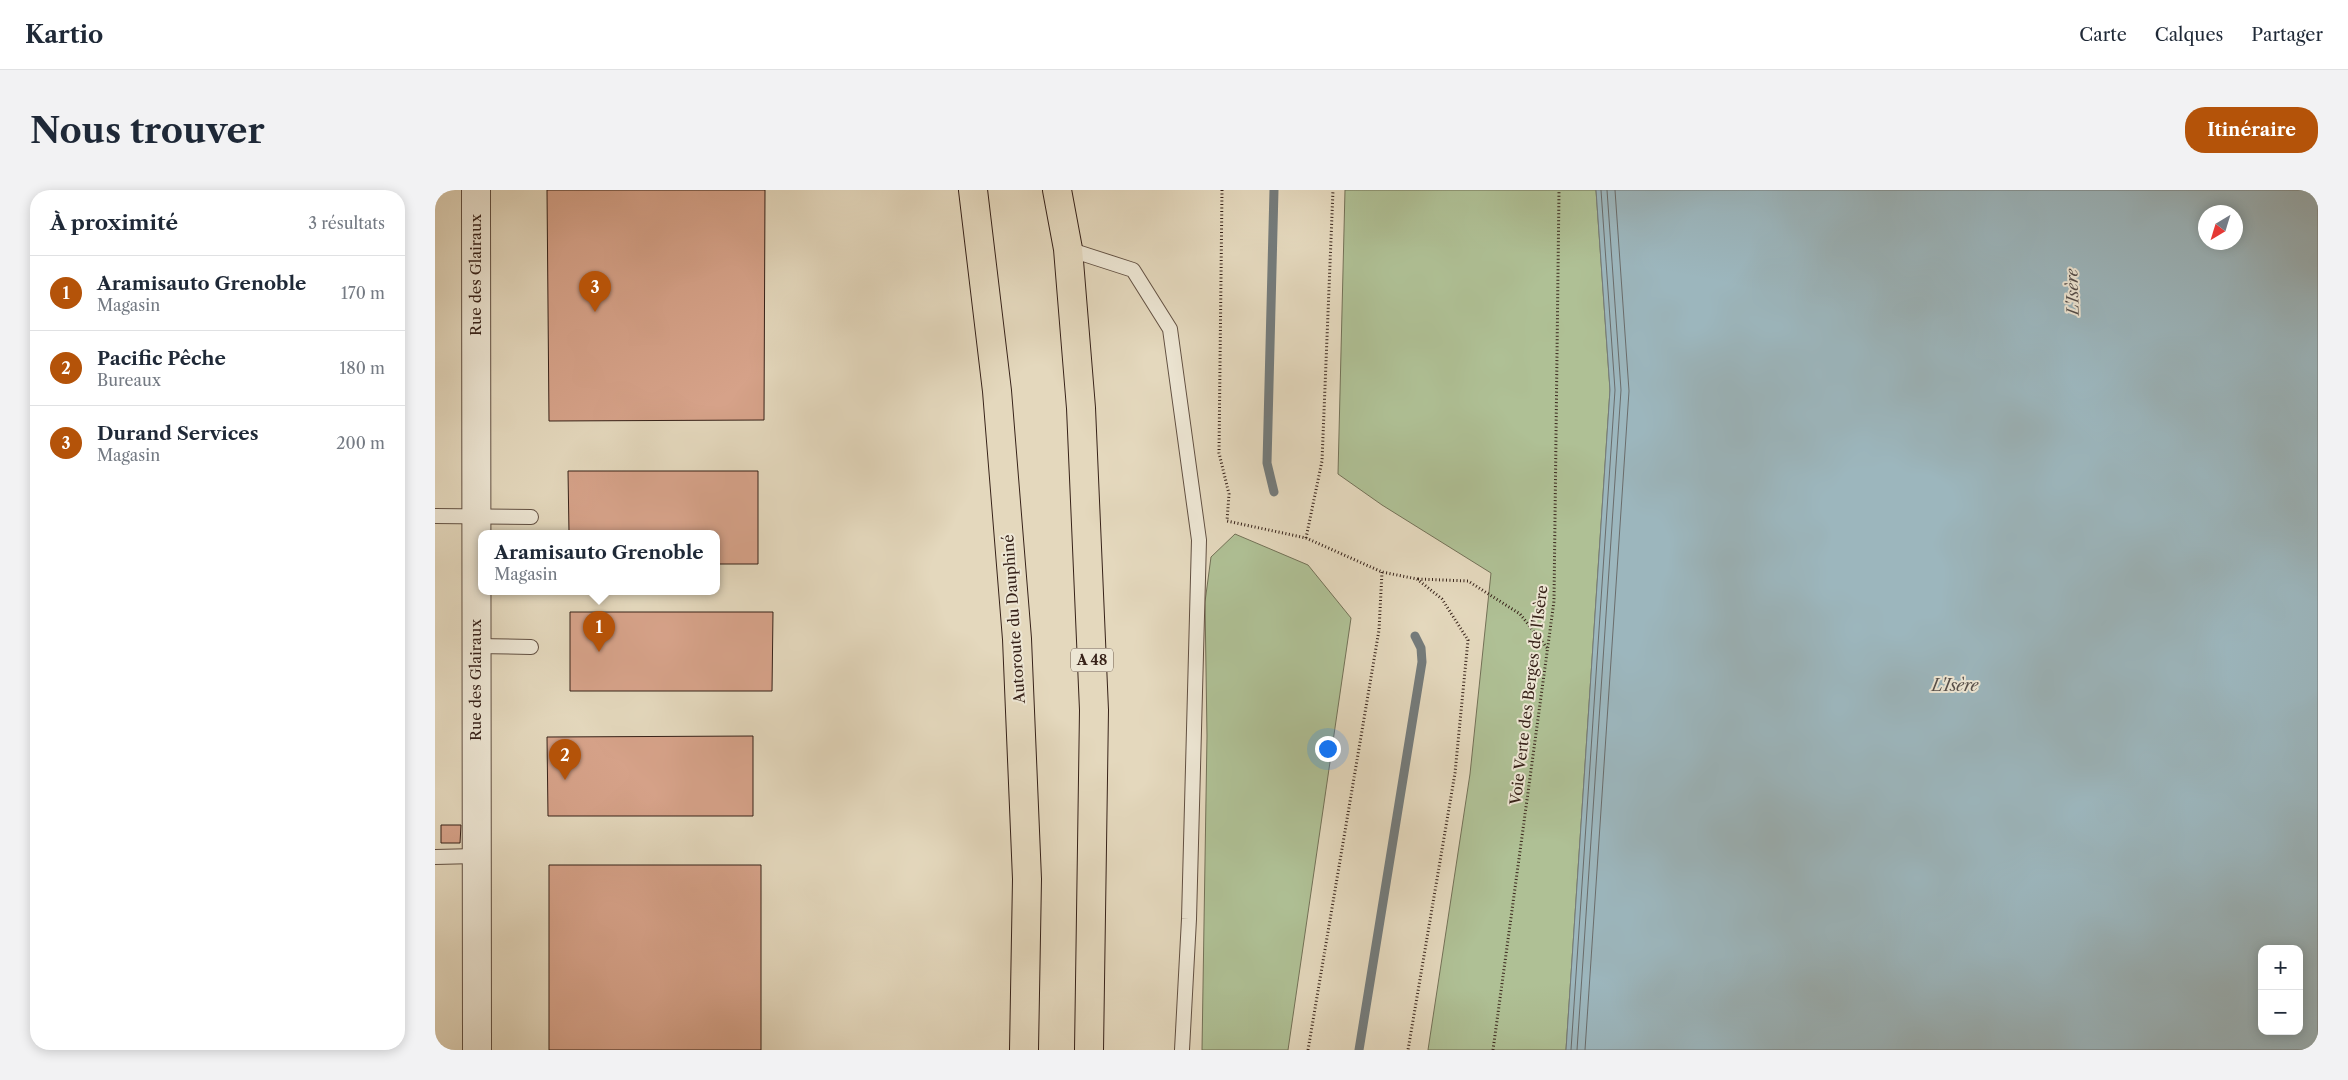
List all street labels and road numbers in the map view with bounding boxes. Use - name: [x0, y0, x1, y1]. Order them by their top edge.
- street label: Rue des Glairaux: [466, 214, 485, 336]
- street label: Autoroute du Dauphiné: [998, 534, 1029, 705]
- street label: Voie Verte des Berges de l'Isère: [1505, 584, 1551, 807]
- street label: Rue des Glairaux: [466, 619, 485, 741]
- road number: A 48: [1071, 648, 1113, 672]

